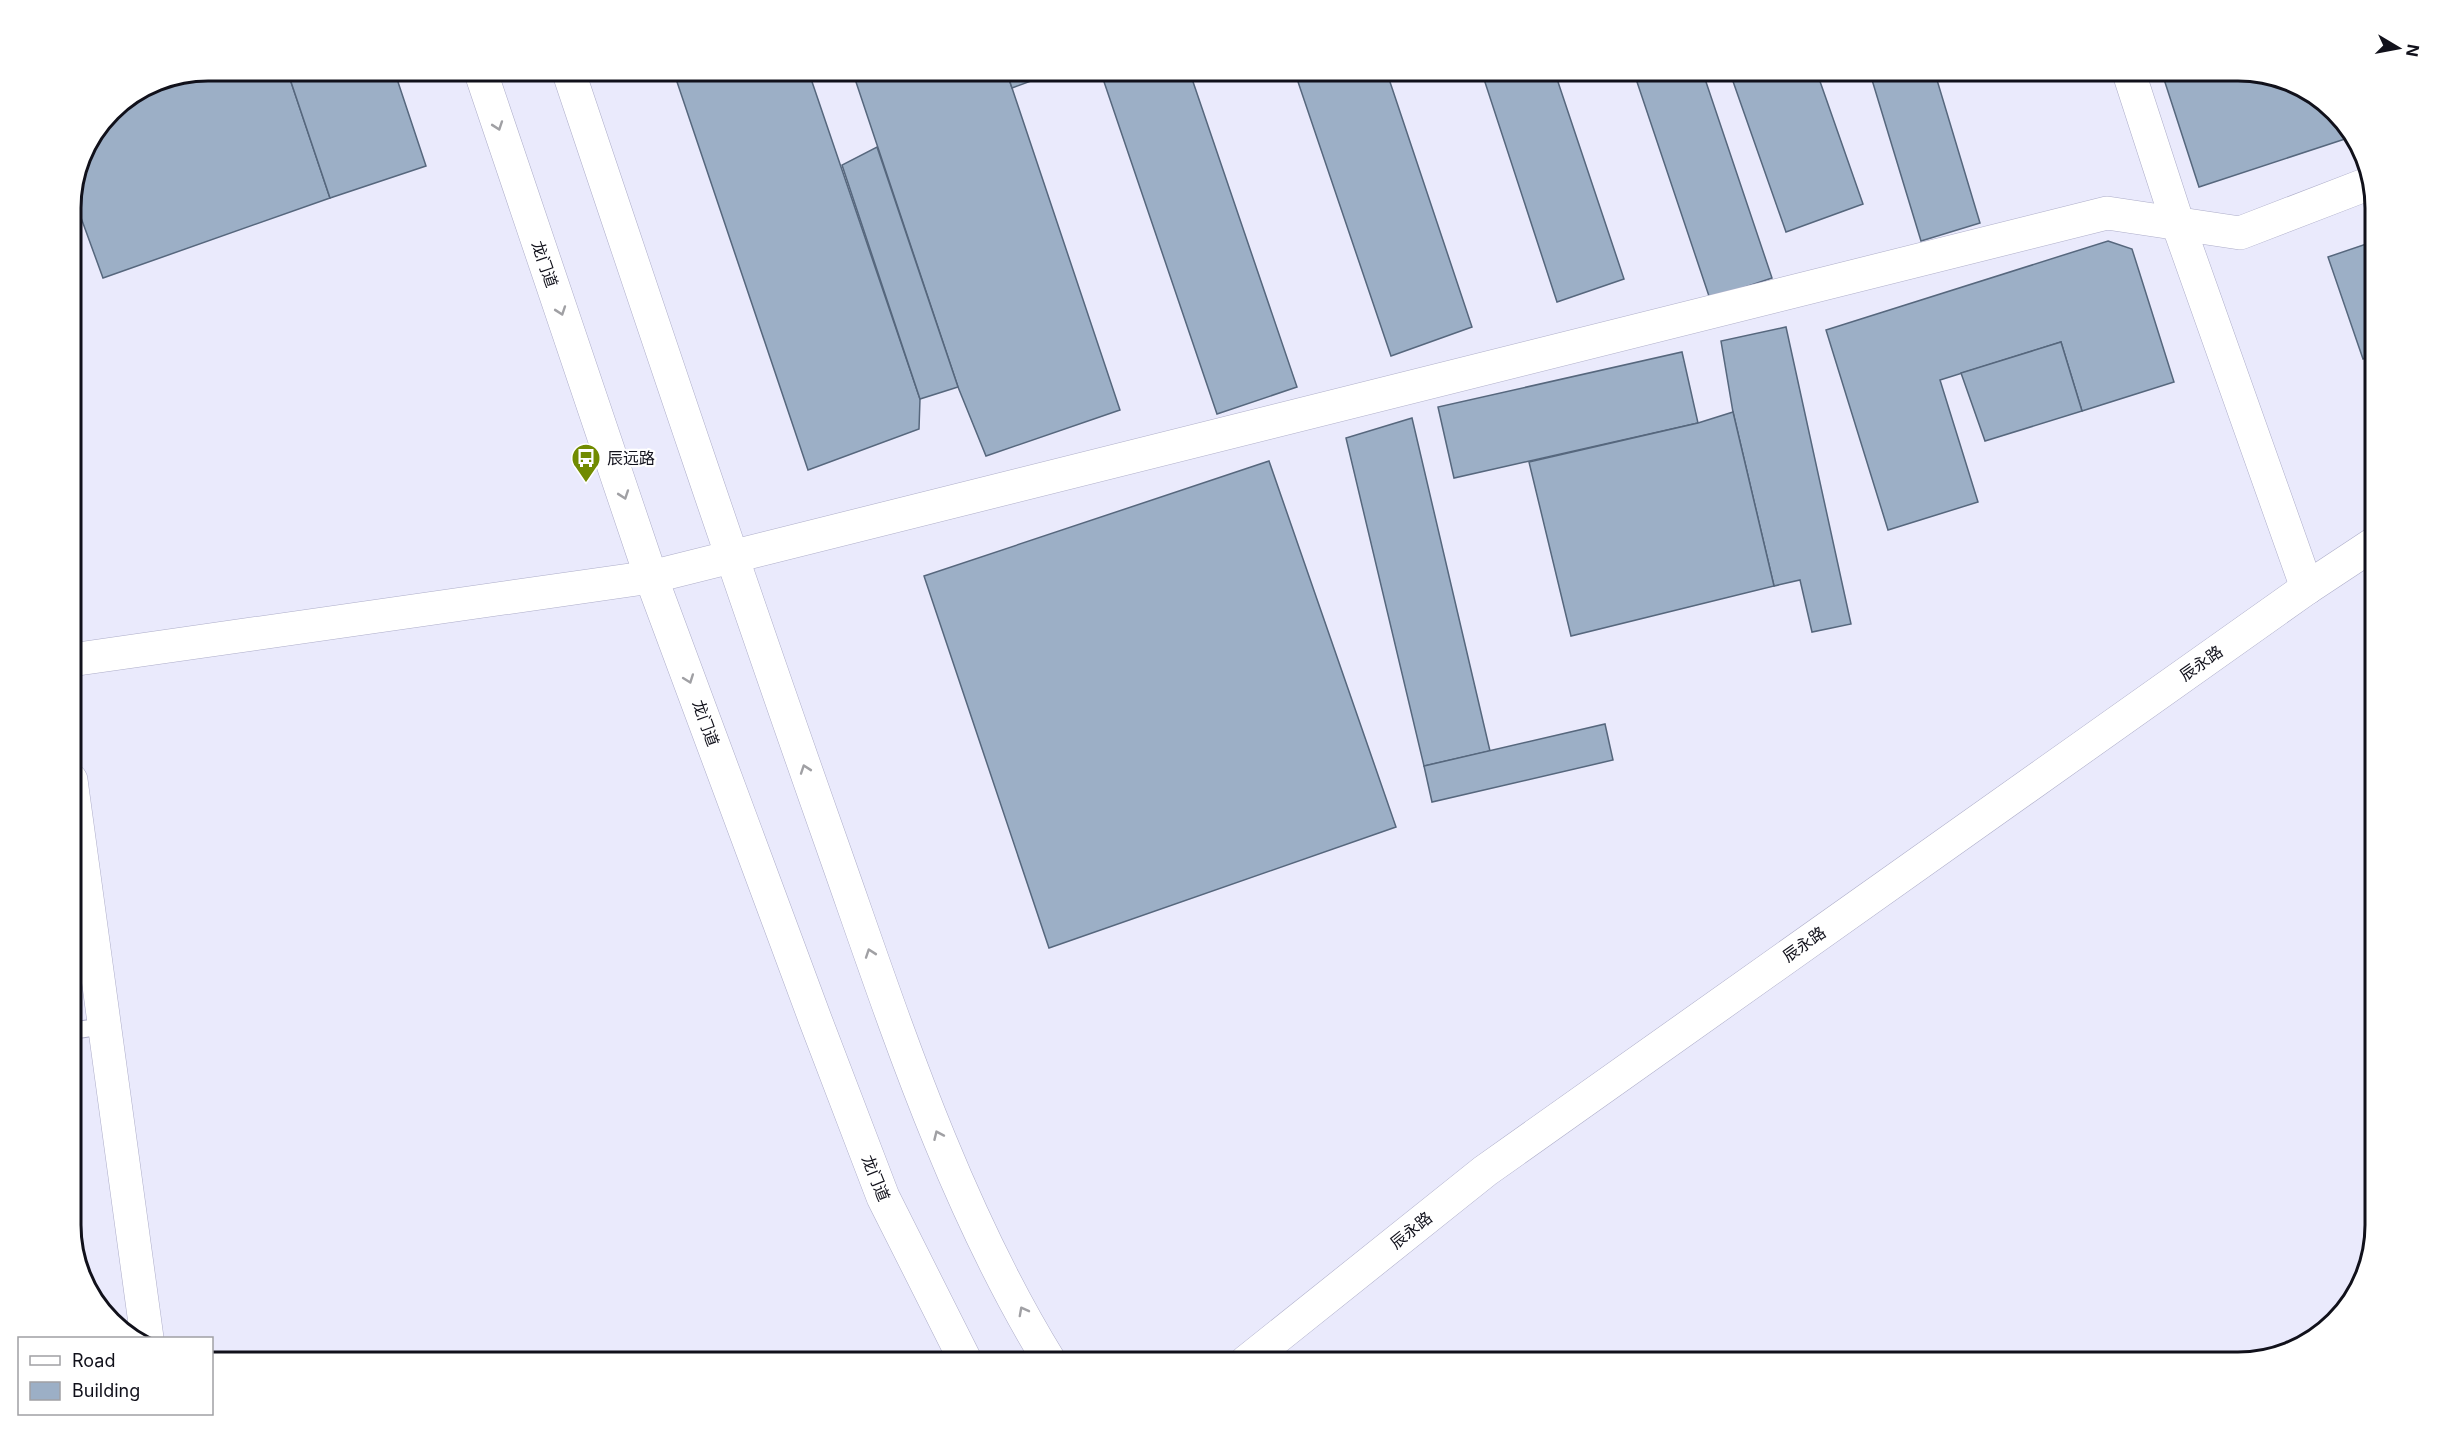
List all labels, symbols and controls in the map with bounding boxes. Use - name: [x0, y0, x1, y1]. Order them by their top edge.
- north arrow: [2368, 18, 2428, 78]
- text: N: [2402, 43, 2424, 58]
- one-way arrow: [491, 120, 504, 131]
- street label: 龙门道: [528, 238, 562, 290]
- one-way arrow: [554, 305, 566, 315]
- bus stop icon: 辰远路: [570, 442, 602, 484]
- place label: 辰远路: [607, 448, 655, 468]
- one-way arrow: [616, 489, 629, 500]
- street label: 辰永路: [2176, 641, 2226, 685]
- one-way arrow: [682, 673, 695, 684]
- street label: 龙门道: [688, 697, 724, 749]
- one-way arrow: [800, 764, 813, 775]
- street label: 辰永路: [1779, 922, 1829, 966]
- one-way arrow: [865, 948, 878, 959]
- one-way arrow: [934, 1131, 946, 1142]
- street label: 龙门道: [858, 1152, 894, 1204]
- street label: 辰永路: [1386, 1207, 1436, 1253]
- one-way arrow: [1019, 1307, 1030, 1317]
- legend: [18, 1337, 213, 1415]
- text: Road: [72, 1350, 115, 1371]
- text: Building: [72, 1380, 140, 1401]

